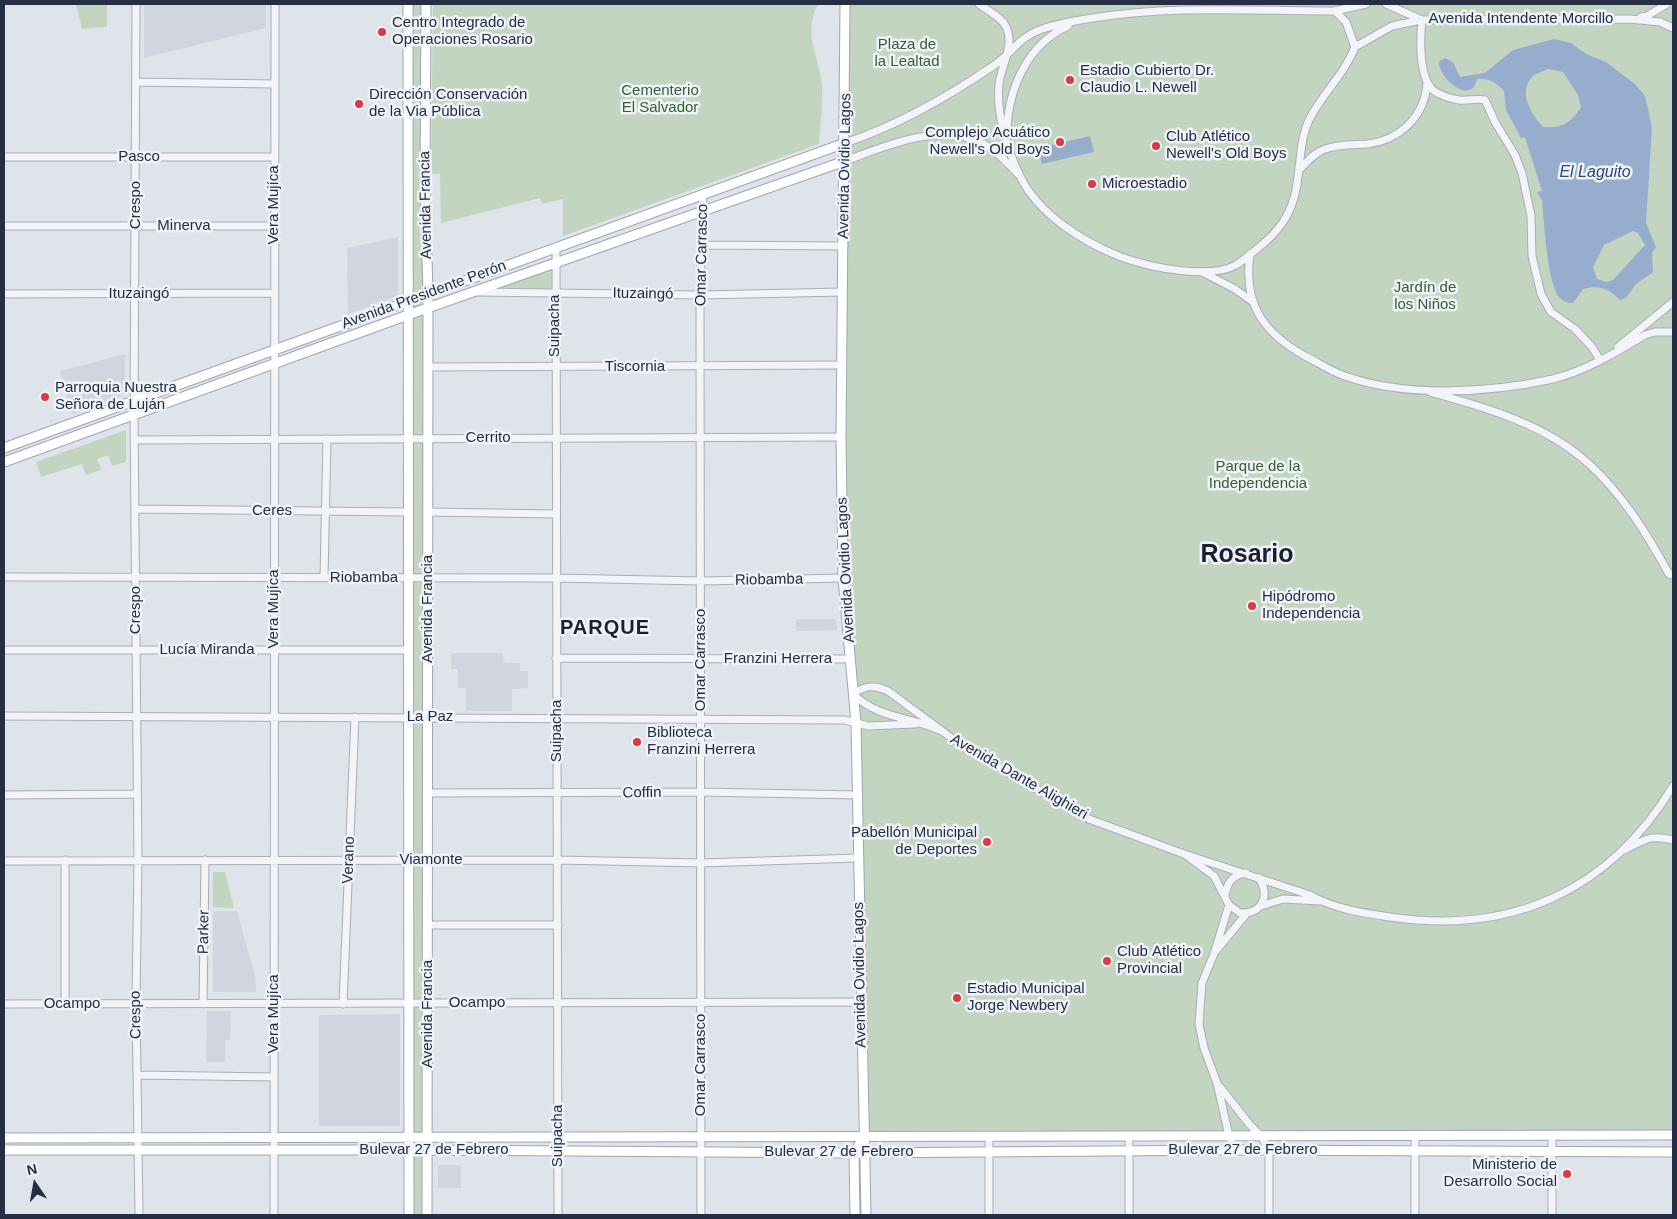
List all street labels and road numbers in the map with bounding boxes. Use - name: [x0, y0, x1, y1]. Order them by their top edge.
- street label: Avenida Intendente Morcillo: [1429, 10, 1613, 28]
- street label: Avenida Ovidio Lagos: [835, 93, 855, 239]
- street label: Pasco: [118, 148, 160, 166]
- street label: Avenida Francia: [416, 151, 436, 259]
- street label: Vera Mujíca: [265, 165, 283, 245]
- street label: Crespo: [127, 181, 145, 229]
- street label: Omar Carrasco: [692, 204, 712, 306]
- street label: Minerva: [157, 217, 211, 235]
- street label: Avenida Presidente Perón: [339, 257, 509, 333]
- street label: Ituzaingó: [612, 284, 674, 304]
- street label: Ituzaingó: [109, 285, 169, 303]
- street label: Suipacha: [546, 295, 564, 357]
- street label: Tiscornia: [605, 358, 665, 376]
- street label: Cerrito: [465, 429, 511, 447]
- street label: Avenida Ovidio Lagos: [833, 497, 859, 643]
- street label: Ceres: [252, 502, 292, 520]
- street label: Avenida Francia: [419, 555, 437, 663]
- street label: Vera Mujíca: [265, 569, 283, 649]
- street label: Riobamba: [330, 569, 398, 587]
- street label: Riobamba: [735, 570, 803, 590]
- street label: Crespo: [127, 586, 145, 634]
- street label: Omar Carrasco: [692, 609, 710, 711]
- street label: Lucía Miranda: [159, 641, 255, 659]
- street label: Franzini Herrera: [724, 650, 832, 668]
- street label: Suipacha: [548, 700, 566, 762]
- street label: La Paz: [407, 708, 453, 726]
- street label: Avenida Dante Alighieri: [947, 730, 1091, 824]
- street label: Coffin: [622, 784, 662, 802]
- street label: Verano: [339, 836, 359, 884]
- street label: Viamonte: [399, 851, 463, 869]
- street label: Avenida Ovidio Lagos: [850, 902, 870, 1048]
- street label: Parker: [195, 910, 213, 954]
- street label: Avenida Francia: [419, 960, 437, 1068]
- street label: Vera Mujíca: [265, 974, 283, 1054]
- street label: Crespo: [127, 991, 145, 1039]
- street label: Ocampo: [449, 994, 505, 1012]
- street label: Ocampo: [44, 995, 100, 1013]
- street label: Omar Carrasco: [692, 1014, 710, 1116]
- street label: Suipacha: [549, 1105, 567, 1167]
- street label: Bulevar 27 de Febrero: [359, 1141, 509, 1159]
- street label: Bulevar 27 de Febrero: [1168, 1141, 1318, 1159]
- street label: Bulevar 27 de Febrero: [764, 1143, 914, 1161]

